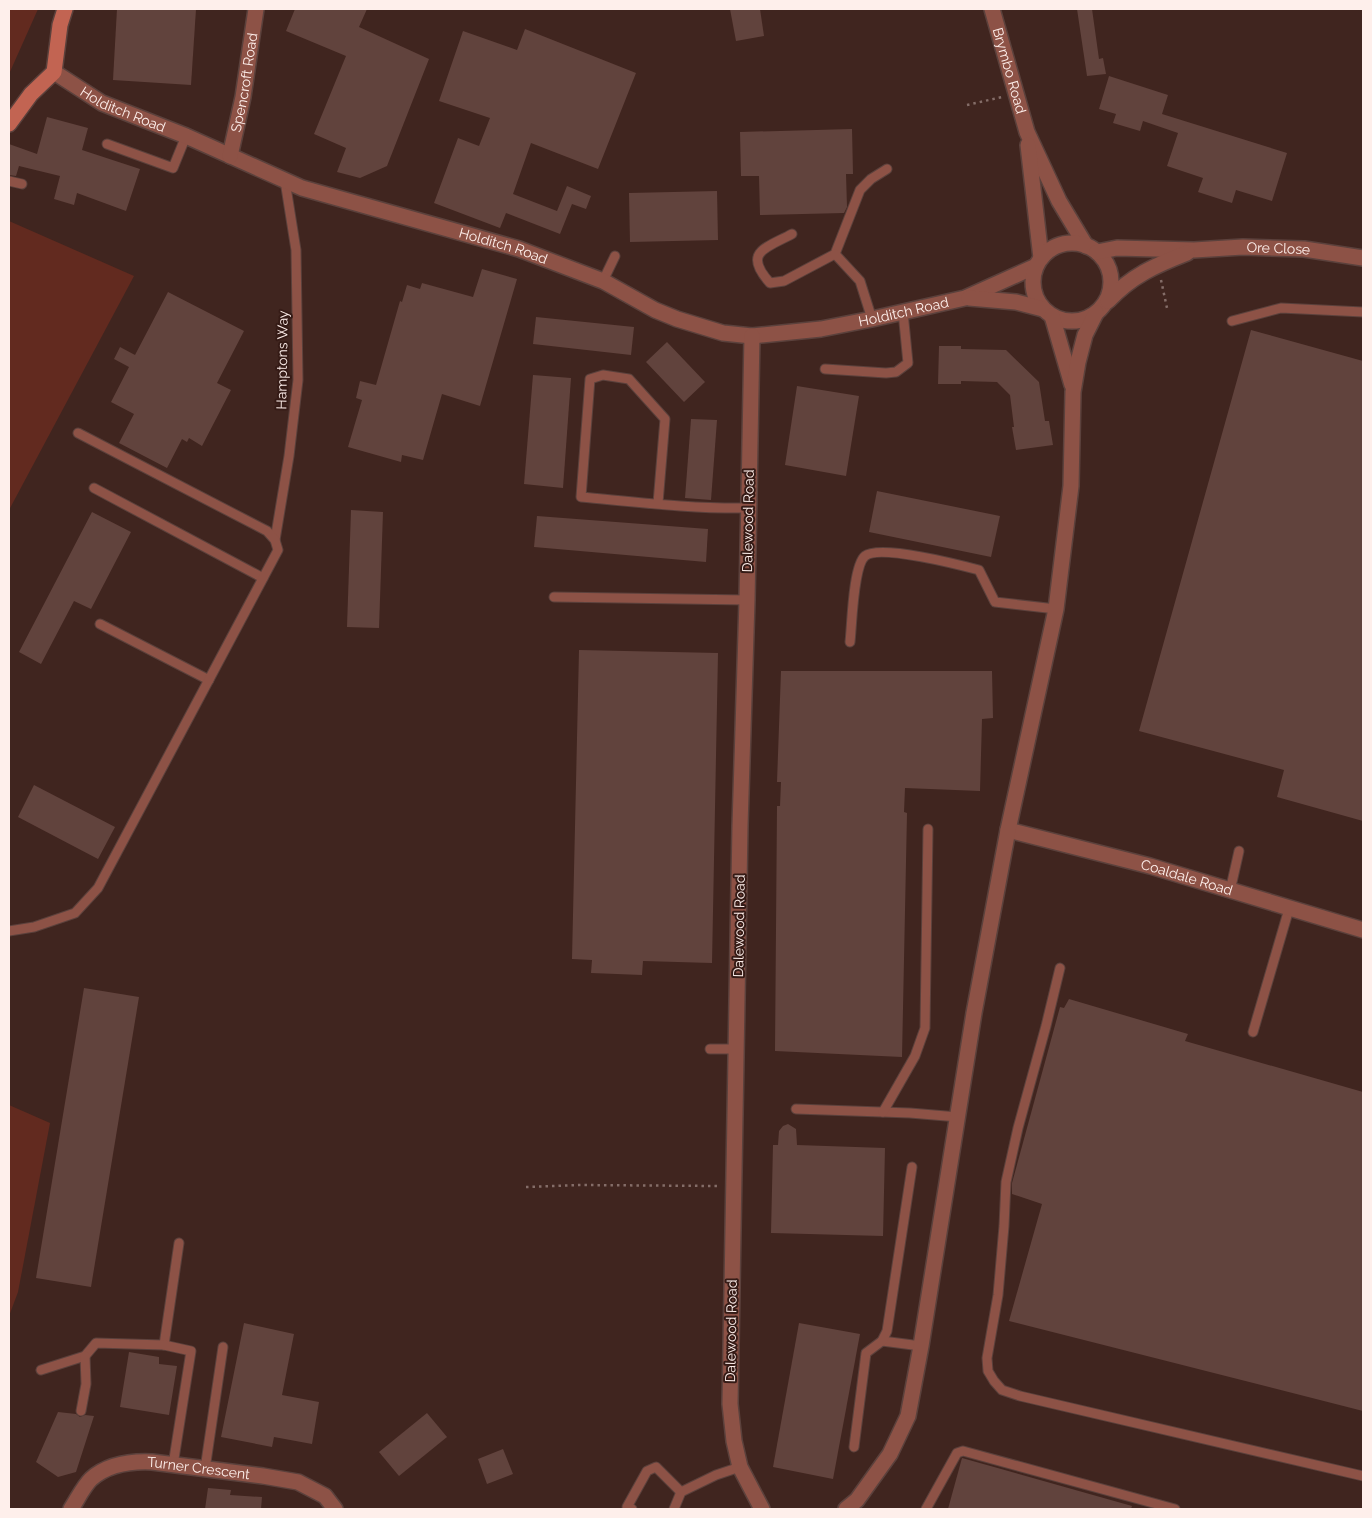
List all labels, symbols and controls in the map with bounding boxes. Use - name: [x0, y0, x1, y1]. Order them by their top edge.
- street label: Brymbo Road: [990, 26, 1029, 116]
- street label: Spencroft Road: [227, 32, 260, 134]
- street label: Holditch Road: [77, 83, 168, 135]
- street label: Holditch Road: [457, 225, 550, 267]
- street label: Ore Close: [1246, 239, 1311, 258]
- street label: Holditch Road: [857, 294, 950, 329]
- street label: Hamptons Way: [273, 310, 291, 410]
- street label: Dalewood Road: [739, 469, 757, 573]
- street label: Coaldale Road: [1139, 856, 1235, 898]
- street label: Dalewood Road: [730, 874, 748, 978]
- street label: Dalewood Road: [722, 1279, 740, 1383]
- street label: Turner Crescent: [147, 1454, 251, 1482]

